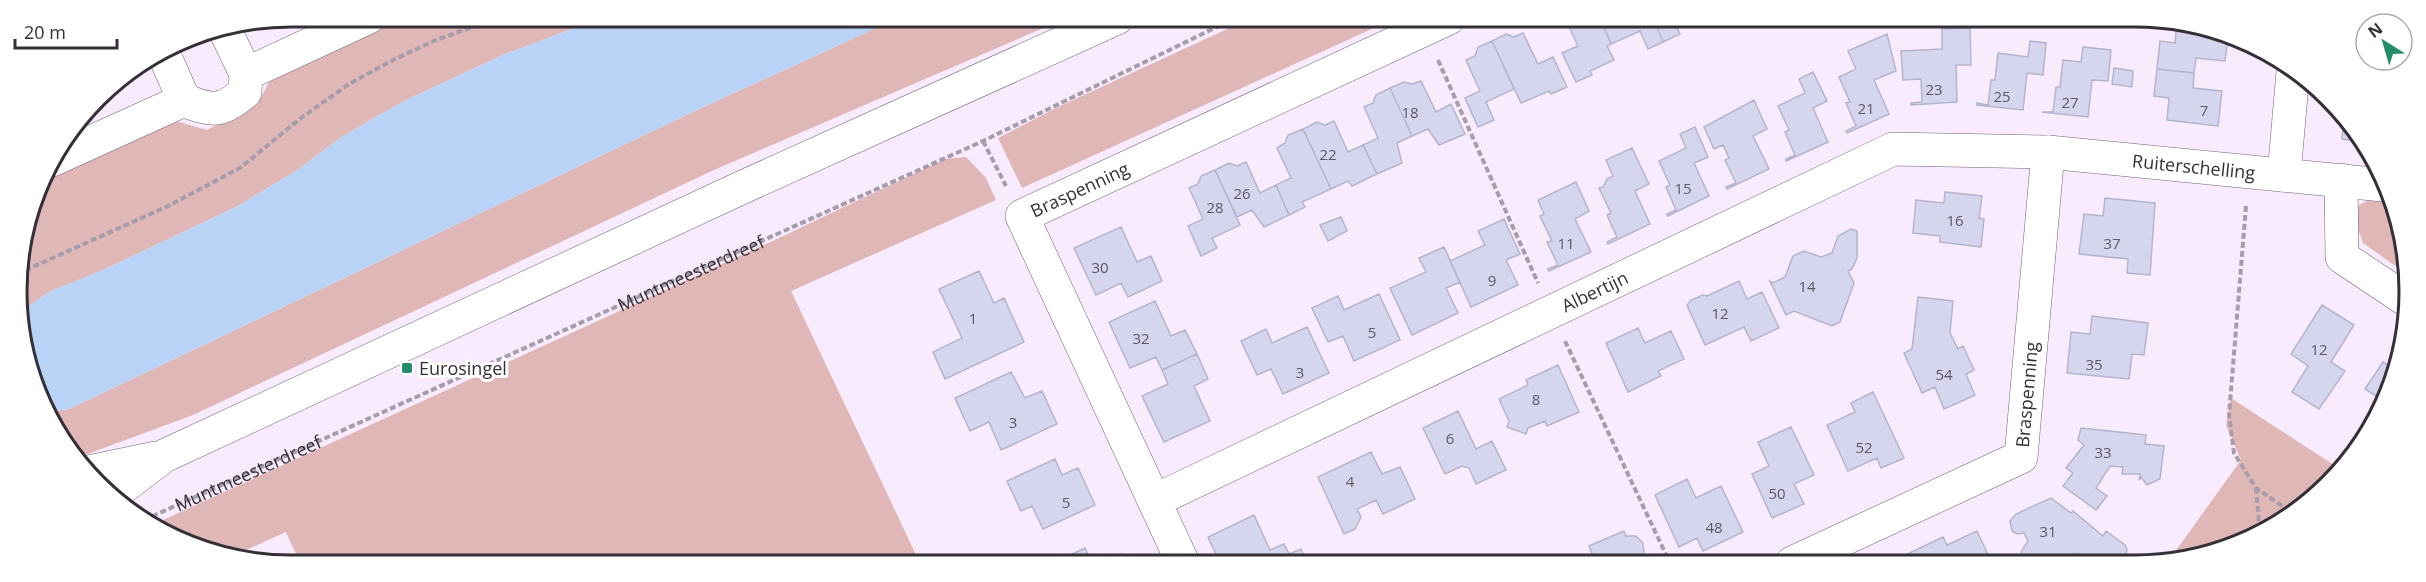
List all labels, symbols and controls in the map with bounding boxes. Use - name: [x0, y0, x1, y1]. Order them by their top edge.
- scale bar: [15, 12, 117, 50]
- north arrow: [2354, 12, 2414, 72]
- text: N: [2363, 17, 2387, 43]
- text: 20 m: [24, 20, 66, 44]
- house number: 23: [1925, 79, 1943, 99]
- house number: 25: [1993, 86, 2011, 106]
- house number: 27: [2061, 92, 2079, 112]
- house number: 21: [1857, 98, 1875, 118]
- house number: 7: [2200, 100, 2208, 120]
- house number: 18: [1401, 102, 1419, 122]
- house number: 22: [1319, 144, 1337, 164]
- street label: Ruiterschelling: [2131, 148, 2257, 184]
- street label: Braspenning: [1026, 156, 1133, 223]
- house number: 15: [1674, 178, 1692, 198]
- house number: 26: [1233, 183, 1251, 203]
- house number: 28: [1206, 197, 1224, 217]
- house number: 16: [1946, 210, 1964, 230]
- street label: Muntmeesterdreef: [614, 229, 769, 317]
- house number: 11: [1557, 233, 1575, 253]
- house number: 37: [2103, 233, 2121, 253]
- house number: 30: [1091, 257, 1109, 277]
- street label: Albertijn: [1557, 265, 1632, 317]
- house number: 9: [1488, 270, 1496, 290]
- house number: 14: [1798, 276, 1816, 296]
- house number: 12: [1711, 303, 1729, 323]
- house number: 1: [969, 308, 977, 328]
- house number: 5: [1368, 322, 1376, 342]
- house number: 32: [1132, 328, 1150, 348]
- house number: 12: [2310, 339, 2328, 359]
- street label: Braspenning: [2010, 340, 2043, 449]
- house number: 35: [2085, 354, 2103, 374]
- place label: Eurosingel: [419, 356, 507, 380]
- marker: Eurosingel: [400, 361, 414, 375]
- house number: 3: [1296, 362, 1304, 382]
- house number: 54: [1935, 364, 1953, 384]
- house number: 8: [1532, 389, 1540, 409]
- house number: 3: [1009, 412, 1017, 432]
- house number: 6: [1446, 428, 1454, 448]
- street label: Muntmeesterdreef: [171, 429, 326, 517]
- house number: 52: [1855, 437, 1873, 457]
- house number: 33: [2094, 442, 2112, 462]
- house number: 4: [1346, 471, 1355, 491]
- house number: 50: [1768, 483, 1786, 503]
- house number: 5: [1062, 492, 1070, 512]
- house number: 48: [1705, 517, 1723, 537]
- house number: 31: [2039, 521, 2057, 541]

